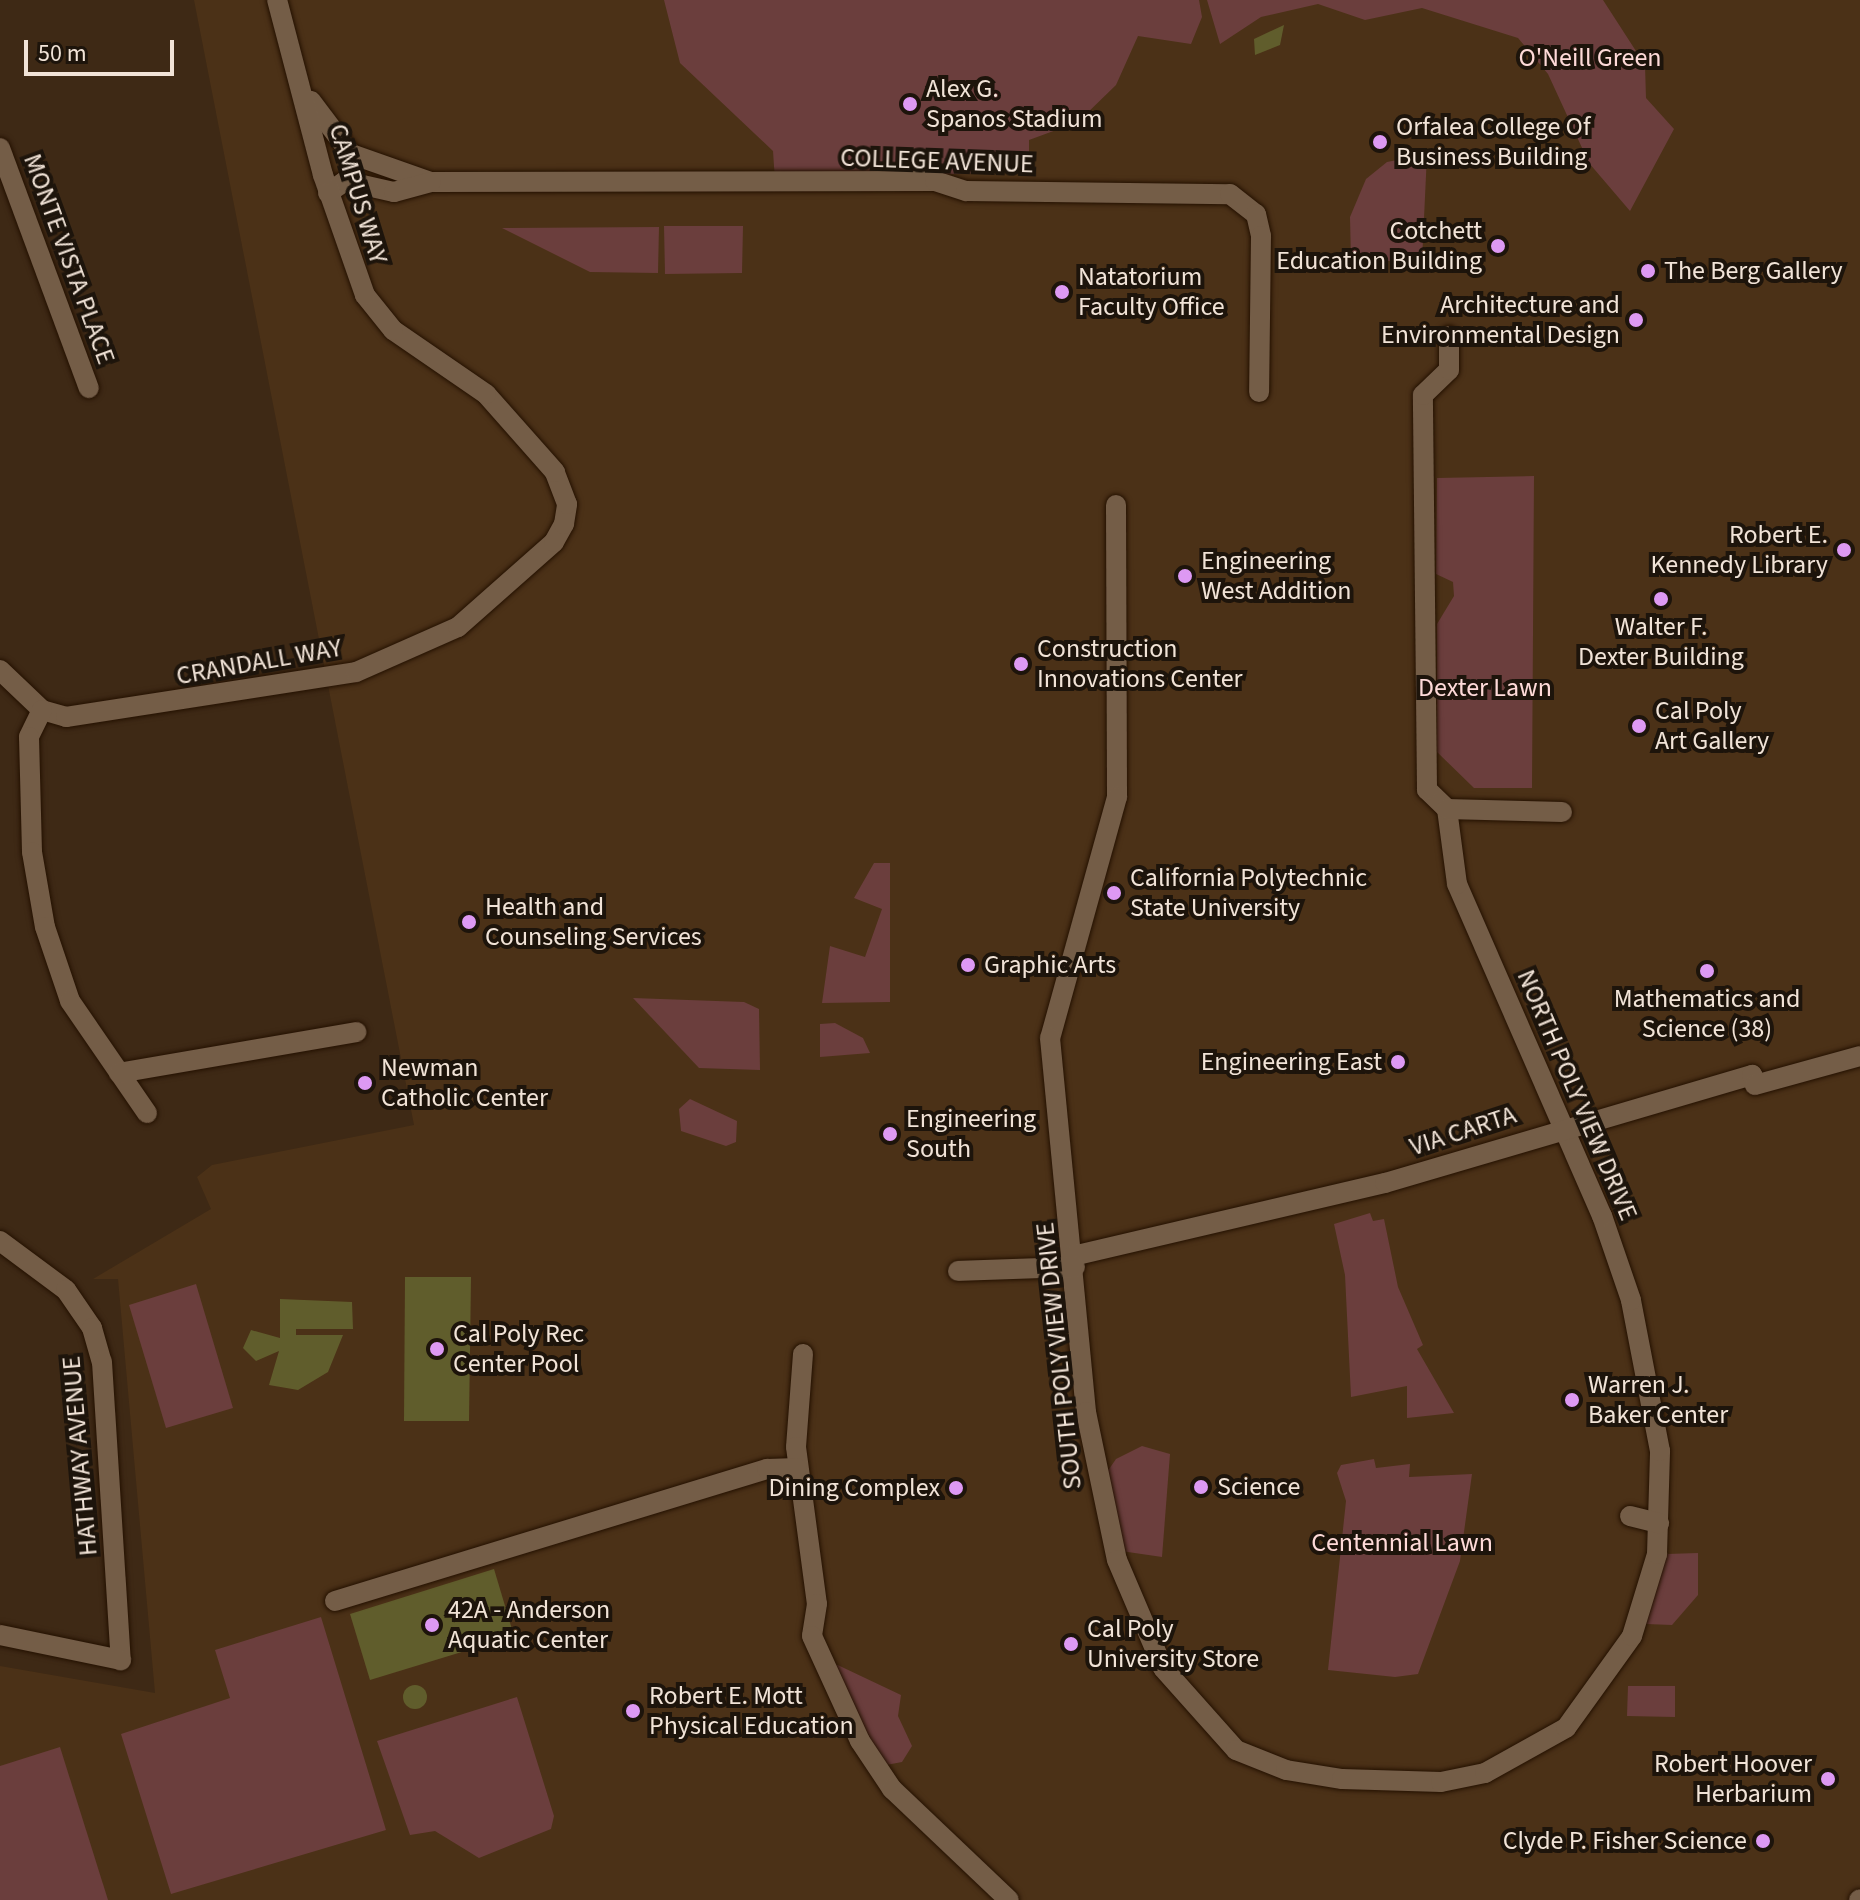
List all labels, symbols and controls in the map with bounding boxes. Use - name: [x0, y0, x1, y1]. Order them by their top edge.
- scale bar: [28, 24, 178, 74]
- text: 50 m: [38, 36, 87, 71]
- park label: O'Neill Green: [1518, 42, 1662, 74]
- place label: Alex G. Spanos Stadium: [926, 73, 1103, 134]
- marker: Alex G. Spanos Stadium: [901, 95, 919, 113]
- place label: Orfalea College Of Business Building: [1396, 111, 1590, 172]
- street label: CAMPUS WAY: [322, 120, 394, 268]
- marker: Orfalea College Of Business Building: [1371, 133, 1389, 151]
- street label: COLLEGE AVENUE: [840, 142, 1034, 180]
- street label: MONTE VISTA PLACE: [16, 150, 122, 368]
- place label: Cotchett Education Building: [1276, 215, 1482, 276]
- marker: Cotchett Education Building: [1489, 237, 1507, 255]
- place label: The Berg Gallery: [1664, 255, 1843, 287]
- place label: Natatorium Faculty Office: [1078, 261, 1225, 322]
- marker: The Berg Gallery: [1639, 262, 1657, 280]
- marker: Natatorium Faculty Office: [1053, 283, 1071, 301]
- place label: Architecture and Environmental Design: [1381, 289, 1620, 350]
- marker: Architecture and Environmental Design: [1627, 311, 1645, 329]
- place label: Robert E. Kennedy Library: [1650, 519, 1828, 580]
- marker: Robert E. Kennedy Library: [1835, 541, 1853, 559]
- place label: Engineering West Addition: [1201, 545, 1352, 606]
- marker: Engineering West Addition: [1176, 567, 1194, 585]
- marker: Walter F. Dexter Building: [1652, 590, 1670, 608]
- place label: Walter F. Dexter Building: [1578, 611, 1744, 672]
- street label: CRANDALL WAY: [174, 632, 344, 692]
- place label: Construction Innovations Center: [1037, 633, 1243, 694]
- marker: Construction Innovations Center: [1012, 655, 1030, 673]
- park label: Dexter Lawn: [1418, 672, 1552, 704]
- place label: Cal Poly Art Gallery: [1655, 695, 1769, 756]
- marker: Cal Poly Art Gallery: [1630, 717, 1648, 735]
- place label: California Polytechnic State University: [1130, 862, 1367, 924]
- marker: California Polytechnic State University: [1105, 884, 1123, 902]
- place label: Health and Counseling Services: [485, 891, 702, 952]
- marker: Health and Counseling Services: [460, 913, 478, 931]
- place label: Graphic Arts: [984, 949, 1116, 981]
- marker: Graphic Arts: [959, 956, 977, 974]
- marker: Mathematics and Science (38): [1698, 962, 1716, 980]
- street label: NORTH POLY VIEW DRIVE: [1510, 965, 1644, 1225]
- place label: Mathematics and Science (38): [1614, 983, 1800, 1044]
- place label: Engineering East: [1201, 1046, 1382, 1078]
- place label: Newman Catholic Center: [381, 1052, 548, 1114]
- marker: Engineering East: [1389, 1053, 1407, 1071]
- marker: Newman Catholic Center: [356, 1074, 374, 1092]
- street label: VIA CARTA: [1406, 1099, 1520, 1163]
- place label: Engineering South: [906, 1103, 1036, 1164]
- marker: Engineering South: [881, 1125, 899, 1143]
- street label: SOUTH POLY VIEW DRIVE: [1029, 1221, 1089, 1491]
- place label: Cal Poly Rec Center Pool: [453, 1318, 584, 1380]
- marker: Cal Poly Rec Center Pool: [428, 1340, 446, 1358]
- street label: HATHWAY AVENUE: [56, 1355, 104, 1557]
- place label: Warren J. Baker Center: [1588, 1369, 1728, 1430]
- marker: Warren J. Baker Center: [1563, 1391, 1581, 1409]
- place label: Science: [1217, 1471, 1300, 1503]
- place label: Dining Complex: [769, 1472, 940, 1504]
- marker: Science: [1192, 1478, 1210, 1496]
- marker: Dining Complex: [947, 1479, 965, 1497]
- park label: Centennial Lawn: [1311, 1527, 1493, 1559]
- place label: 42A - Anderson Aquatic Center: [448, 1594, 610, 1656]
- place label: Cal Poly University Store: [1087, 1613, 1259, 1674]
- marker: 42A - Anderson Aquatic Center: [423, 1616, 441, 1634]
- marker: Cal Poly University Store: [1062, 1635, 1080, 1653]
- place label: Robert E. Mott Physical Education: [649, 1680, 854, 1742]
- marker: Robert E. Mott Physical Education: [624, 1702, 642, 1720]
- place label: Robert Hoover Herbarium: [1654, 1748, 1812, 1810]
- marker: Robert Hoover Herbarium: [1819, 1770, 1837, 1788]
- place label: Clyde P. Fisher Science: [1503, 1825, 1747, 1857]
- marker: Clyde P. Fisher Science: [1754, 1832, 1772, 1850]

